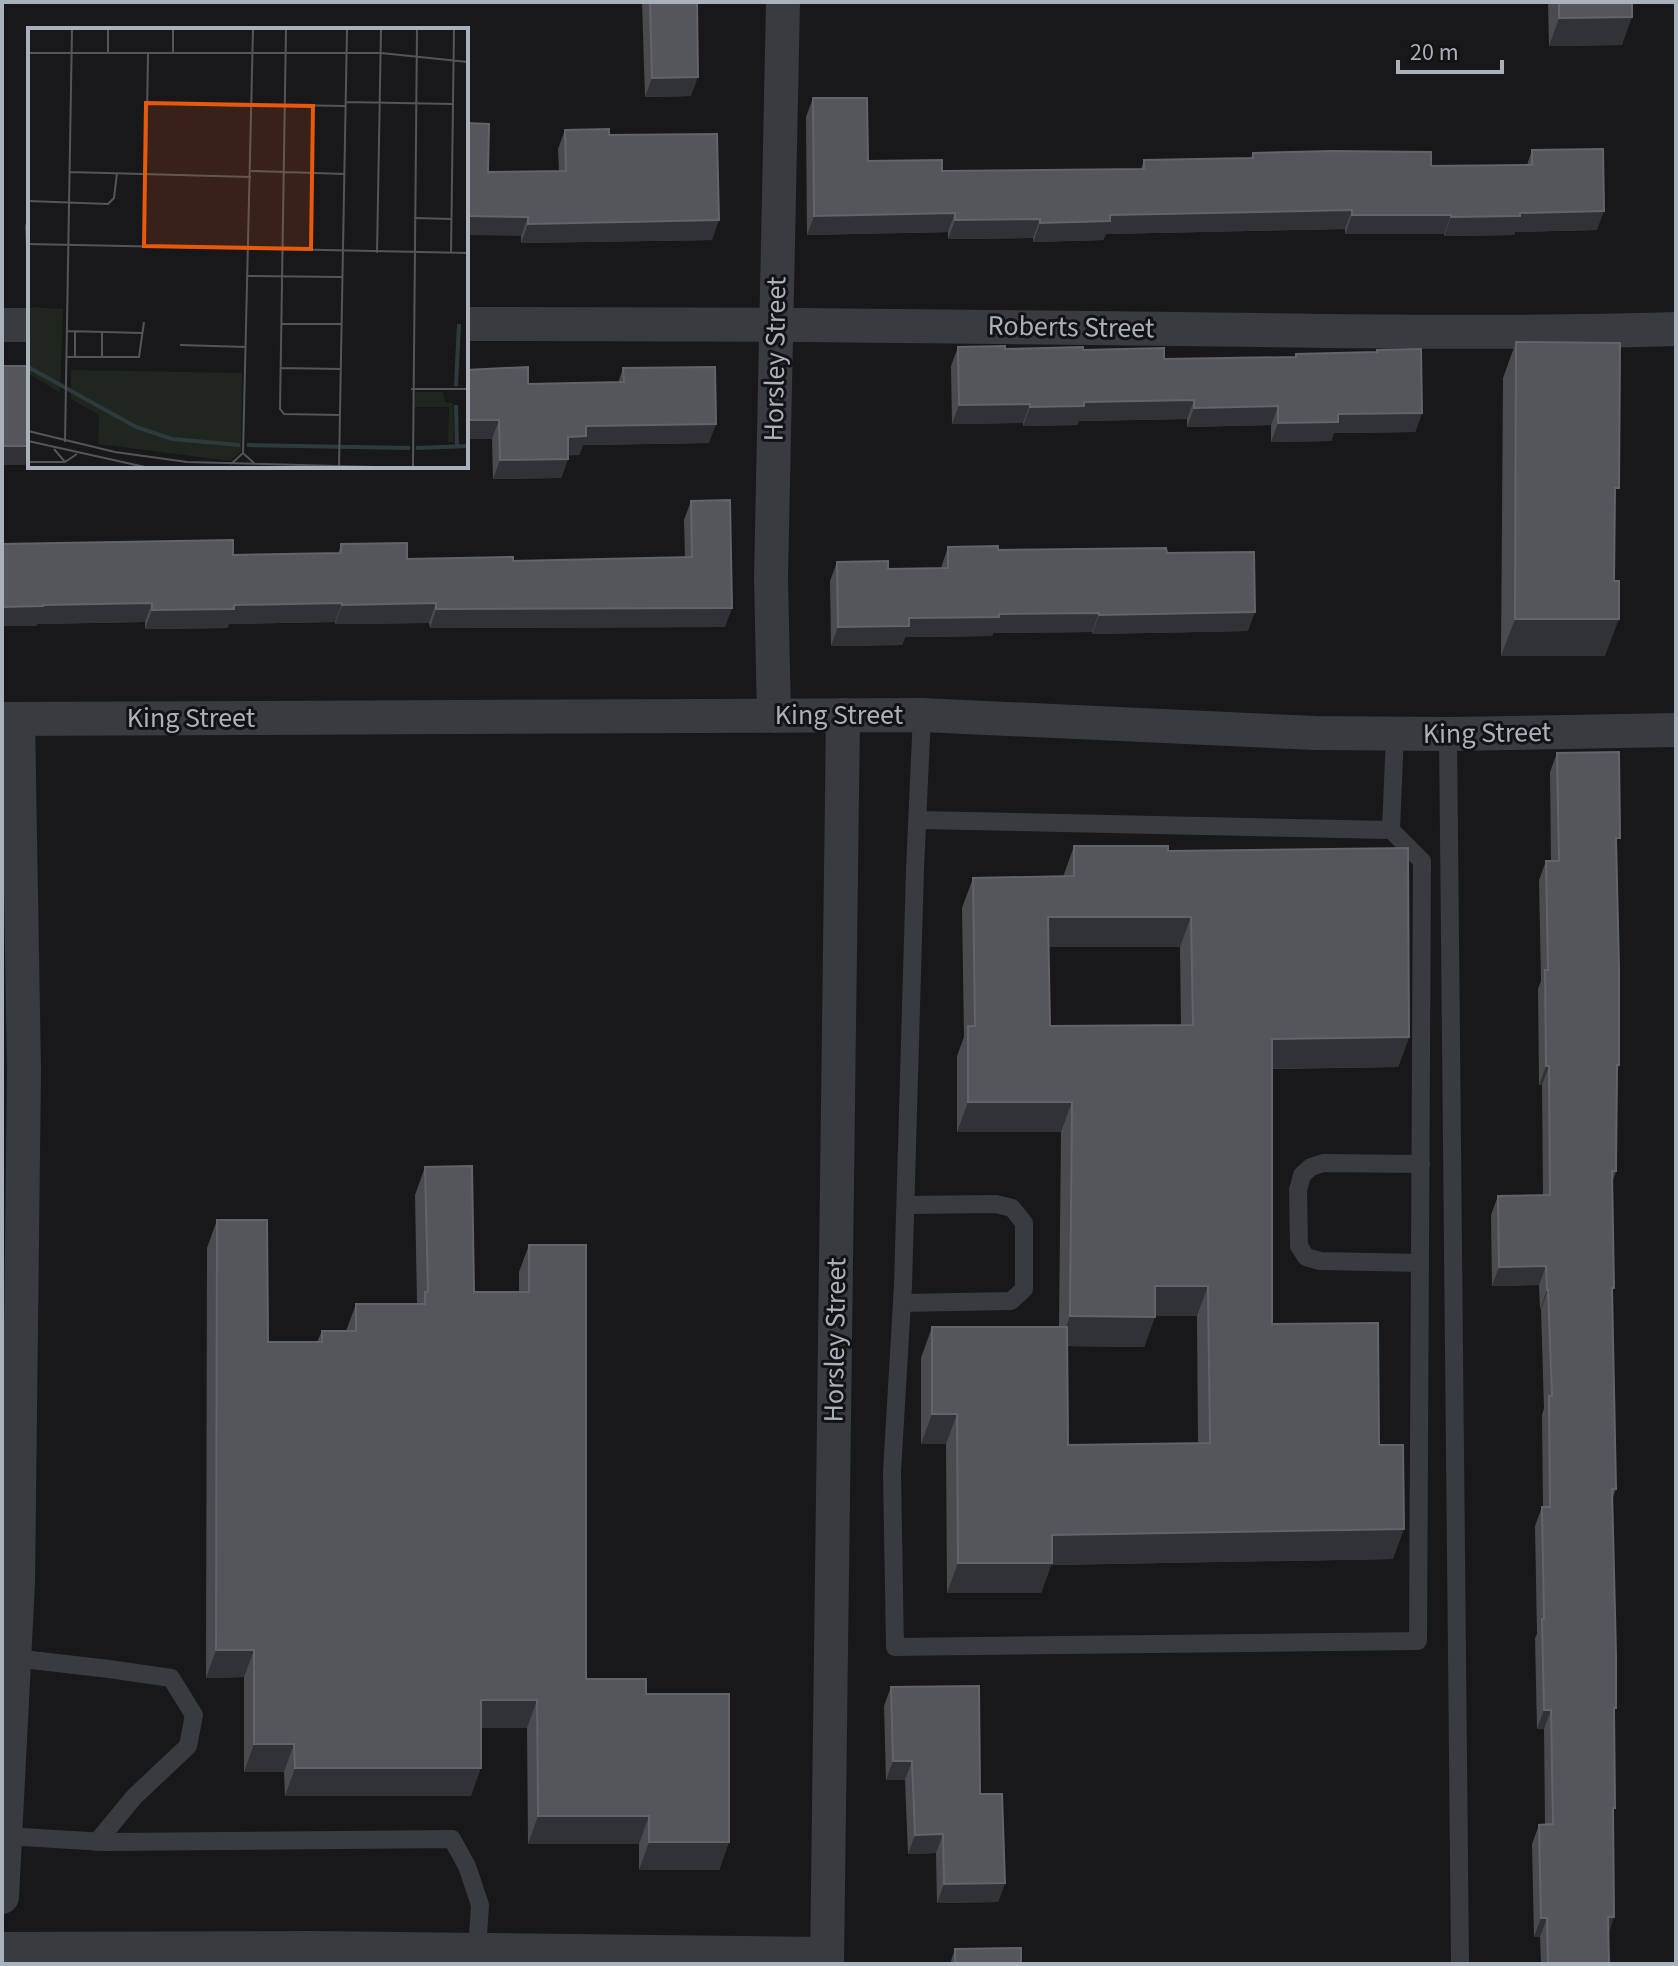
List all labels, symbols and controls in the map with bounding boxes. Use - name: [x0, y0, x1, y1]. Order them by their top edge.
- scale bar: [1398, 24, 1502, 74]
- inset map: [28, 28, 468, 468]
- text: 20 m: [1410, 35, 1459, 70]
- street label: Horsley Street: [754, 276, 796, 442]
- street label: Roberts Street: [987, 306, 1155, 348]
- street label: King Street: [775, 695, 904, 735]
- street label: King Street: [127, 698, 256, 738]
- street label: King Street: [1423, 712, 1552, 754]
- street label: Horsley Street: [814, 1257, 856, 1423]

